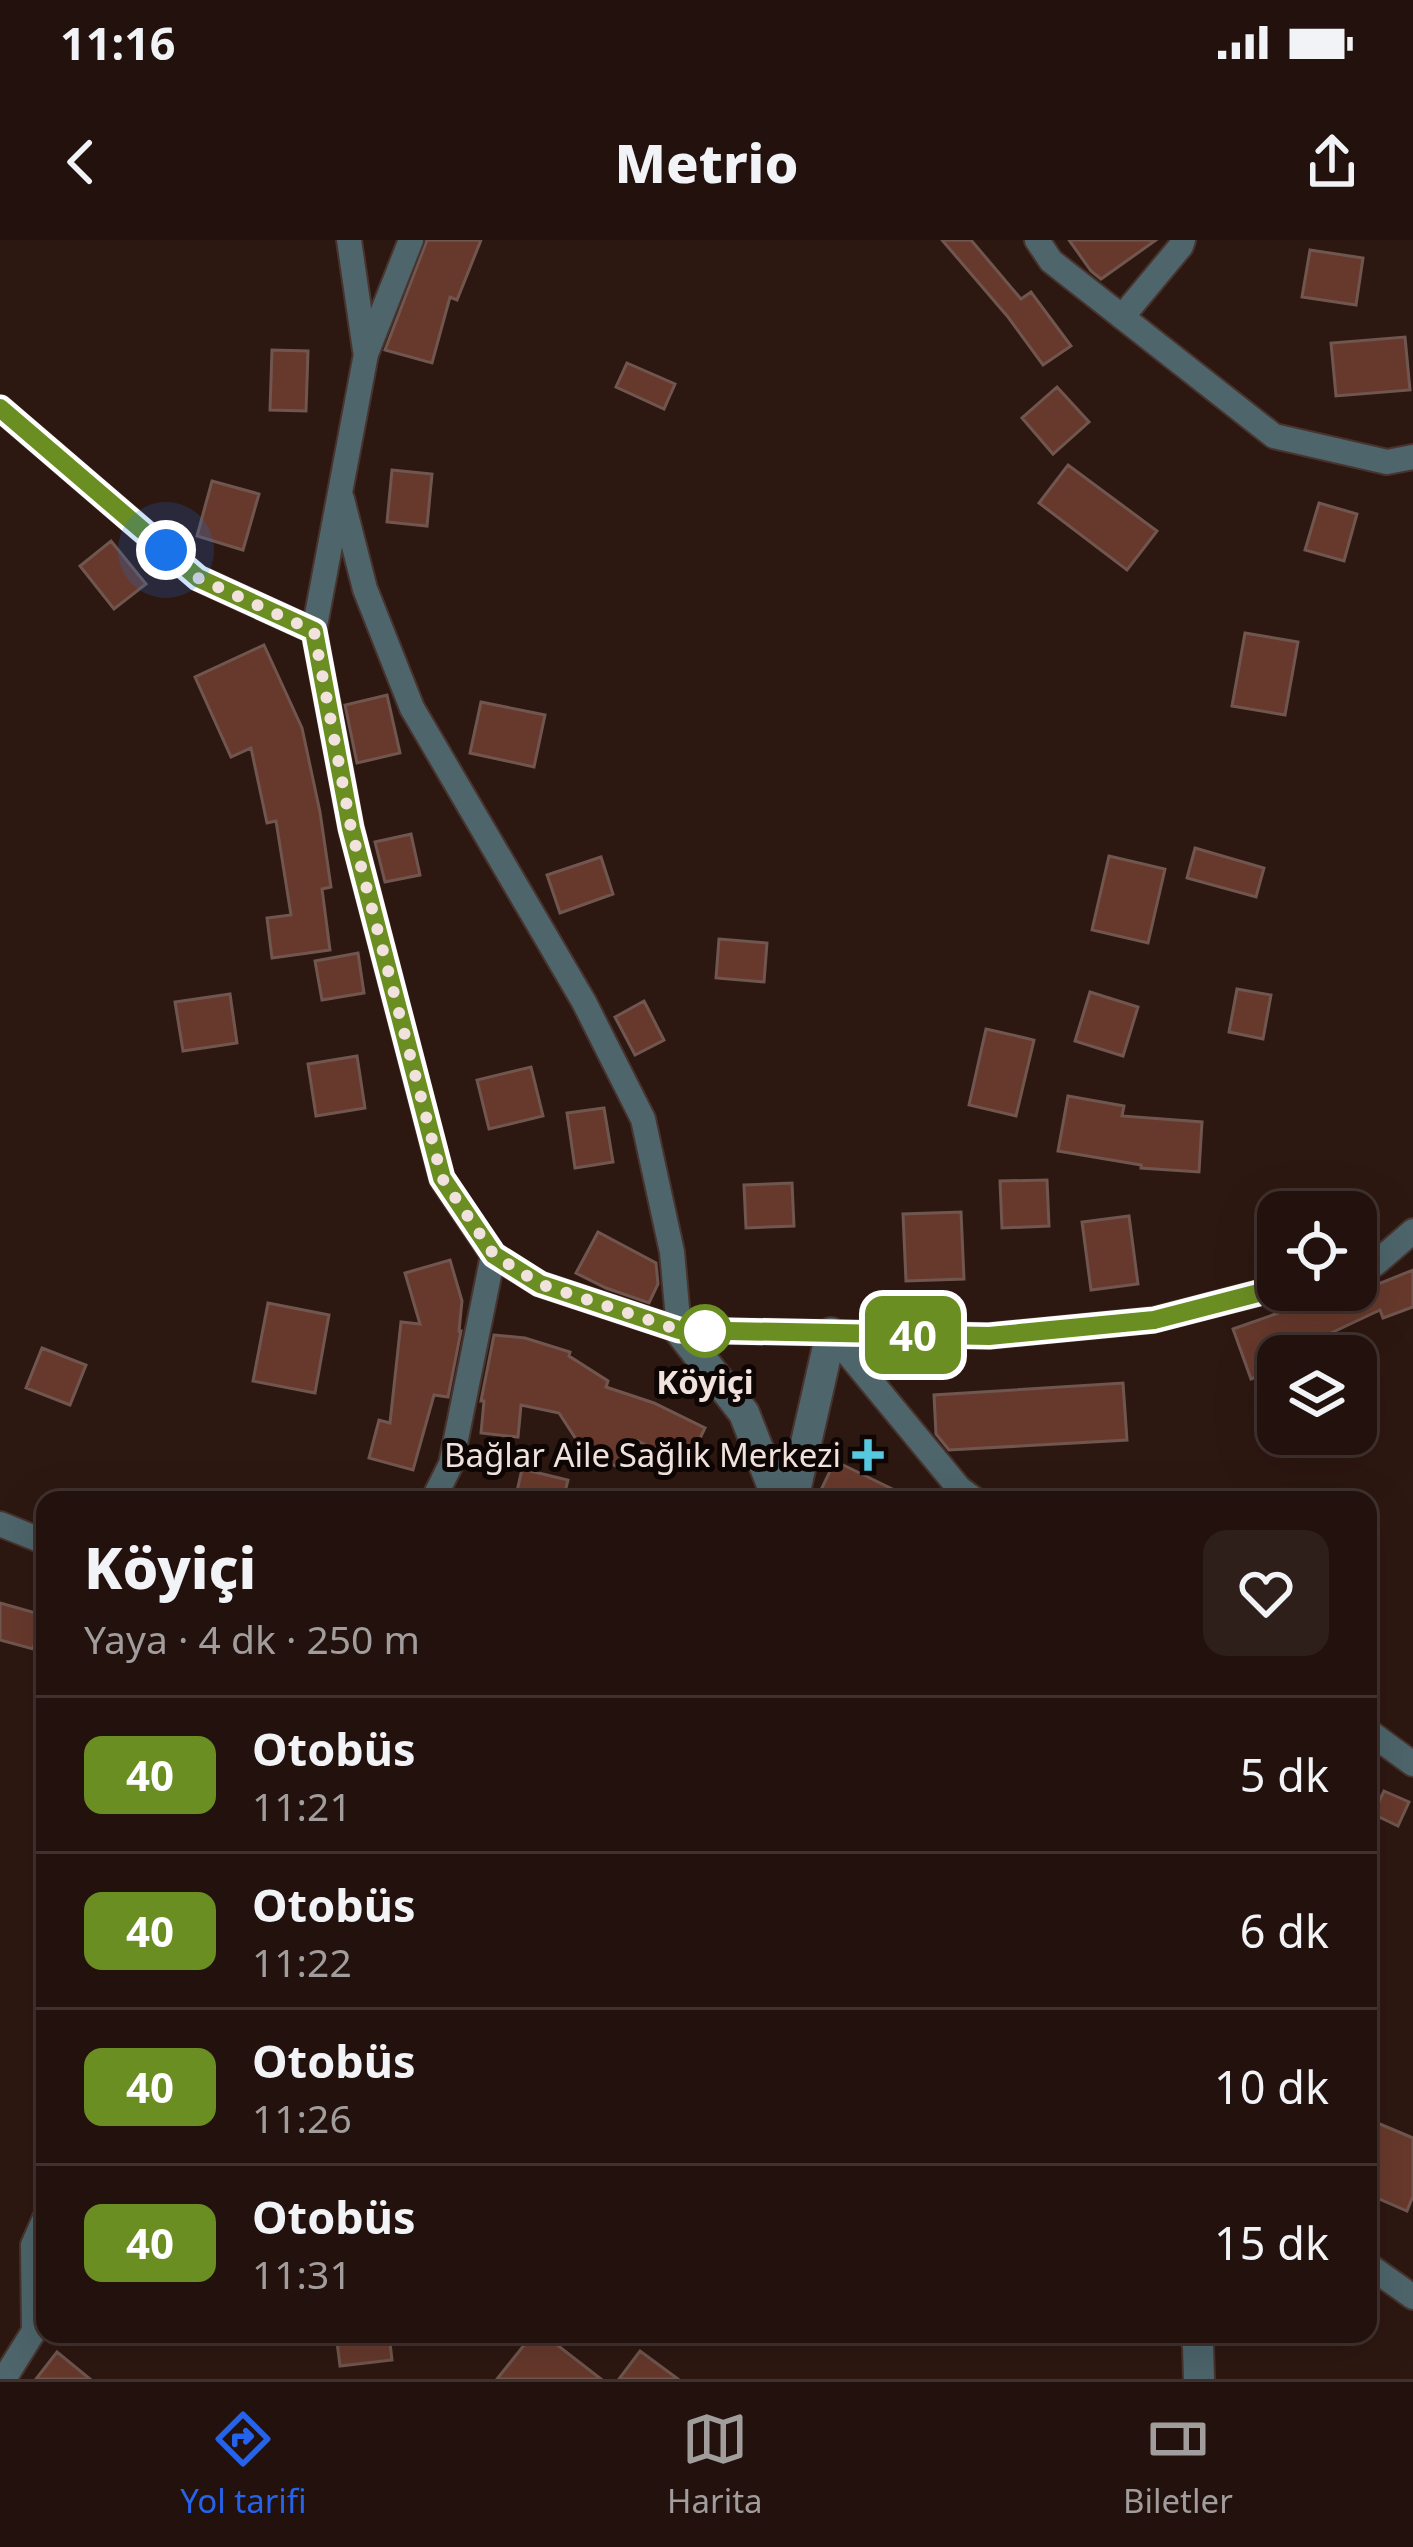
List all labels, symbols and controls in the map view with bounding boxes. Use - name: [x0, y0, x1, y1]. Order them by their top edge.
- text: 11:16: [60, 12, 176, 73]
- text: Metrio: [615, 125, 798, 199]
- icon: back: [48, 129, 114, 195]
- icon: share: [1299, 129, 1365, 195]
- your location: [136, 520, 196, 580]
- map controls: [1257, 1191, 1377, 1455]
- button: locate: [1257, 1191, 1377, 1311]
- line badge: 40: [859, 1296, 967, 1374]
- marker: Köyiçi: [680, 1306, 730, 1356]
- text: 40: [889, 1306, 937, 1363]
- button: layers: [1257, 1335, 1377, 1455]
- place label: Köyiçi: [656, 1359, 754, 1404]
- place label: Bağlar Aile Sağlık Merkezi: [444, 1432, 841, 1477]
- marker: Bağlar Aile Sağlık Merkezi: [852, 1439, 884, 1471]
- text: Köyiçi: [84, 1528, 256, 1606]
- button: heart: [1203, 1530, 1329, 1656]
- text: Yaya · 4 dk · 250 m: [84, 1612, 420, 1665]
- text: Otobüs: [252, 1718, 416, 1779]
- text: 5 dk: [1240, 1744, 1329, 1805]
- text: 40: [126, 1746, 174, 1803]
- text: 11:21: [252, 1779, 352, 1832]
- text: Otobüs: [252, 1874, 416, 1935]
- text: 6 dk: [1240, 1900, 1329, 1961]
- text: 40: [126, 1902, 174, 1959]
- text: 11:22: [252, 1935, 352, 1988]
- text: Otobüs: [252, 2030, 416, 2091]
- text: 10 dk: [1214, 2056, 1329, 2117]
- text: 40: [126, 2058, 174, 2115]
- text: 11:26: [252, 2091, 352, 2144]
- text: Otobüs: [252, 2186, 416, 2247]
- text: 15 dk: [1214, 2212, 1329, 2273]
- text: 40: [126, 2214, 174, 2271]
- text: 11:31: [252, 2247, 352, 2300]
- tab: Yol tarifi: [180, 2406, 307, 2523]
- tab: Harita: [667, 2406, 763, 2523]
- tab: Biletler: [1123, 2406, 1233, 2523]

